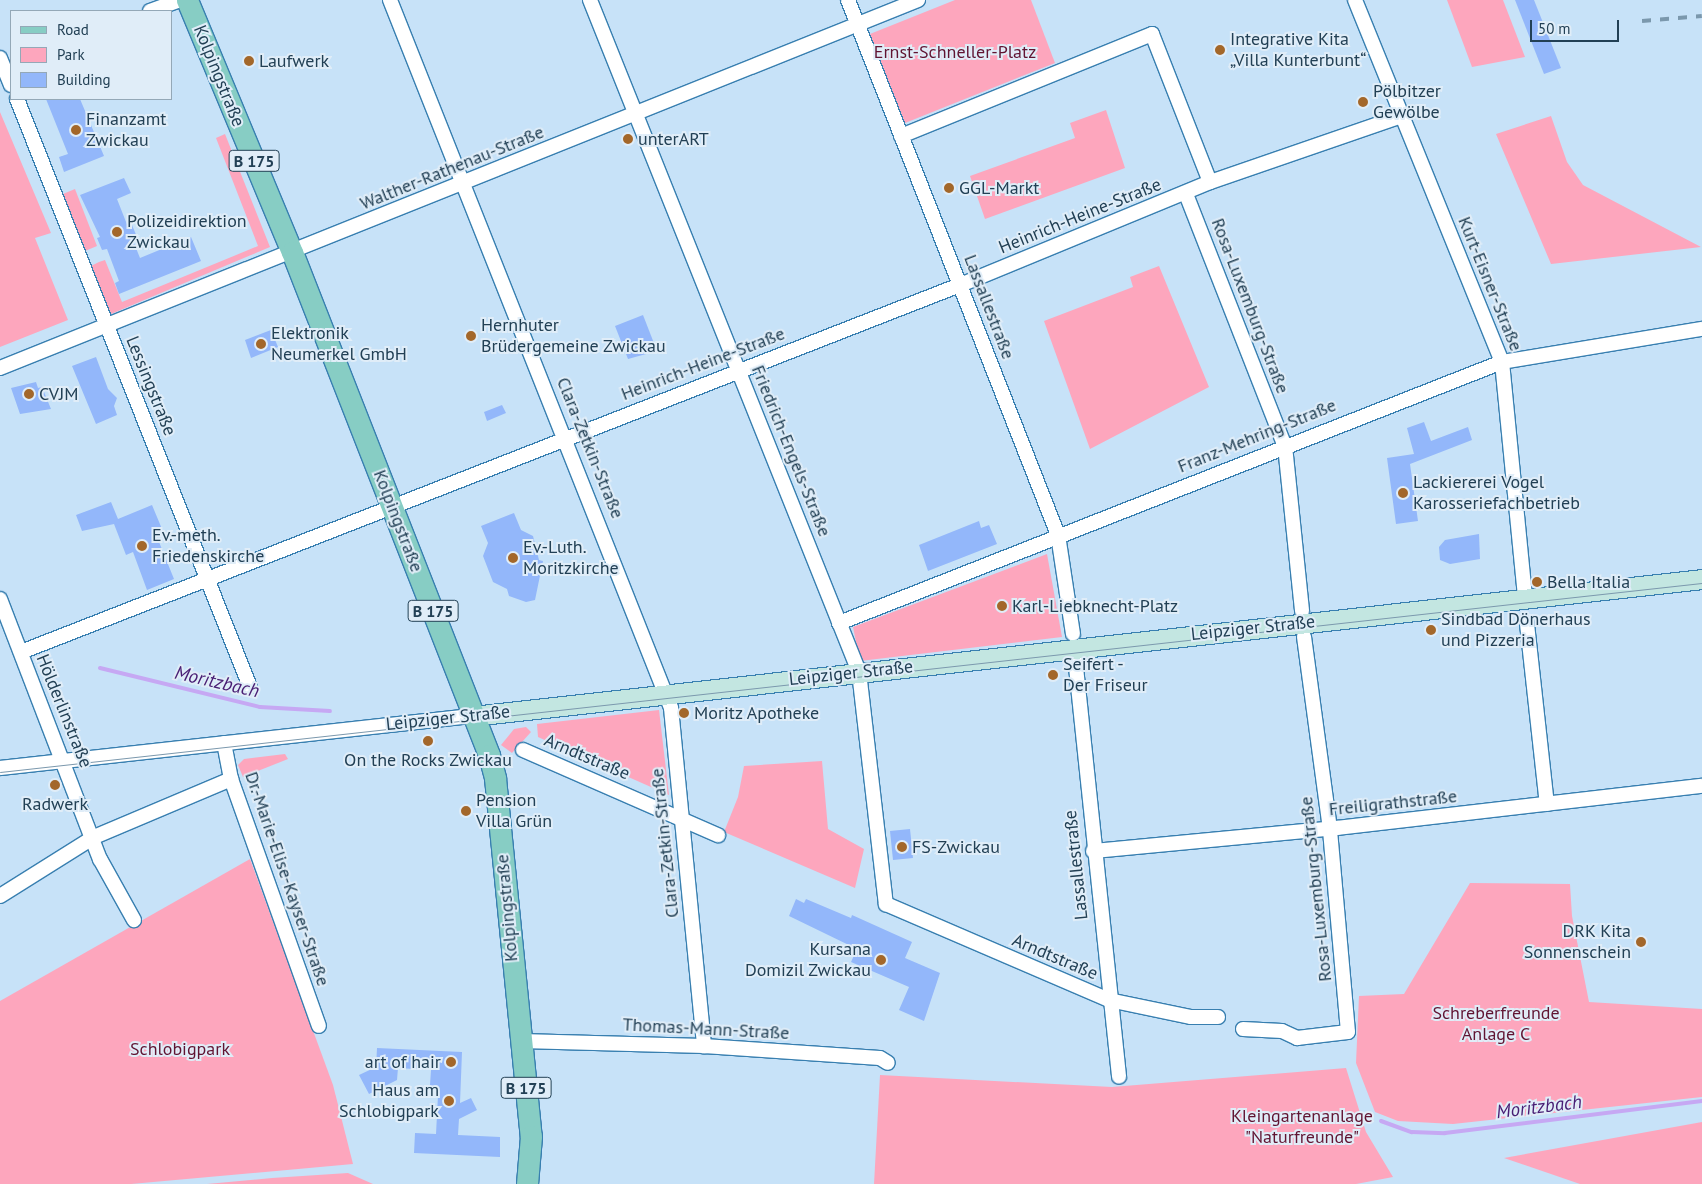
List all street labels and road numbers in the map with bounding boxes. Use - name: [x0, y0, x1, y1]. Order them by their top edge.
- street label: Kolpingstraße: [189, 22, 249, 130]
- street label: Walther-Rathenau-Straße: [357, 121, 547, 215]
- road number: B 175: [228, 148, 280, 175]
- street label: Heinrich-Heine-Straße: [996, 174, 1164, 258]
- street label: Kurt-Eisner-Straße: [1453, 214, 1527, 354]
- street label: Rosa-Luxemburg-Straße: [1207, 215, 1293, 397]
- street label: Lassallestraße: [959, 252, 1019, 362]
- street label: Heinrich-Heine-Straße: [618, 323, 788, 405]
- street label: Lessingstraße: [121, 333, 181, 439]
- street label: Friedrich-Engels-Straße: [747, 362, 835, 540]
- street label: Clara-Zetkin-Straße: [552, 374, 628, 522]
- street label: Franz-Mehring-Straße: [1175, 394, 1339, 478]
- street label: Kolpingstraße: [369, 467, 427, 575]
- road number: B 175: [407, 598, 459, 624]
- street label: Leipziger Straße: [1190, 611, 1316, 645]
- street label: Hölderlinstraße: [31, 651, 97, 771]
- street label: Leipziger Straße: [788, 656, 914, 690]
- street label: Leipziger Straße: [385, 701, 511, 735]
- street label: Arndtstraße: [541, 729, 633, 785]
- street label: Clara-Zetkin-Straße: [646, 767, 684, 919]
- street label: Dr.-Marie-Elise-Kayser-Straße: [240, 769, 334, 989]
- street label: Freiligrathstraße: [1328, 786, 1458, 820]
- street label: Rosa-Luxemburg-Straße: [1296, 795, 1336, 983]
- street label: Lassallestraße: [1060, 809, 1092, 921]
- street label: Kolpingstraße: [492, 853, 522, 963]
- street label: Arndtstraße: [1009, 929, 1101, 985]
- street label: Thomas-Mann-Straße: [622, 1014, 790, 1044]
- road number: B 175: [500, 1074, 552, 1102]

